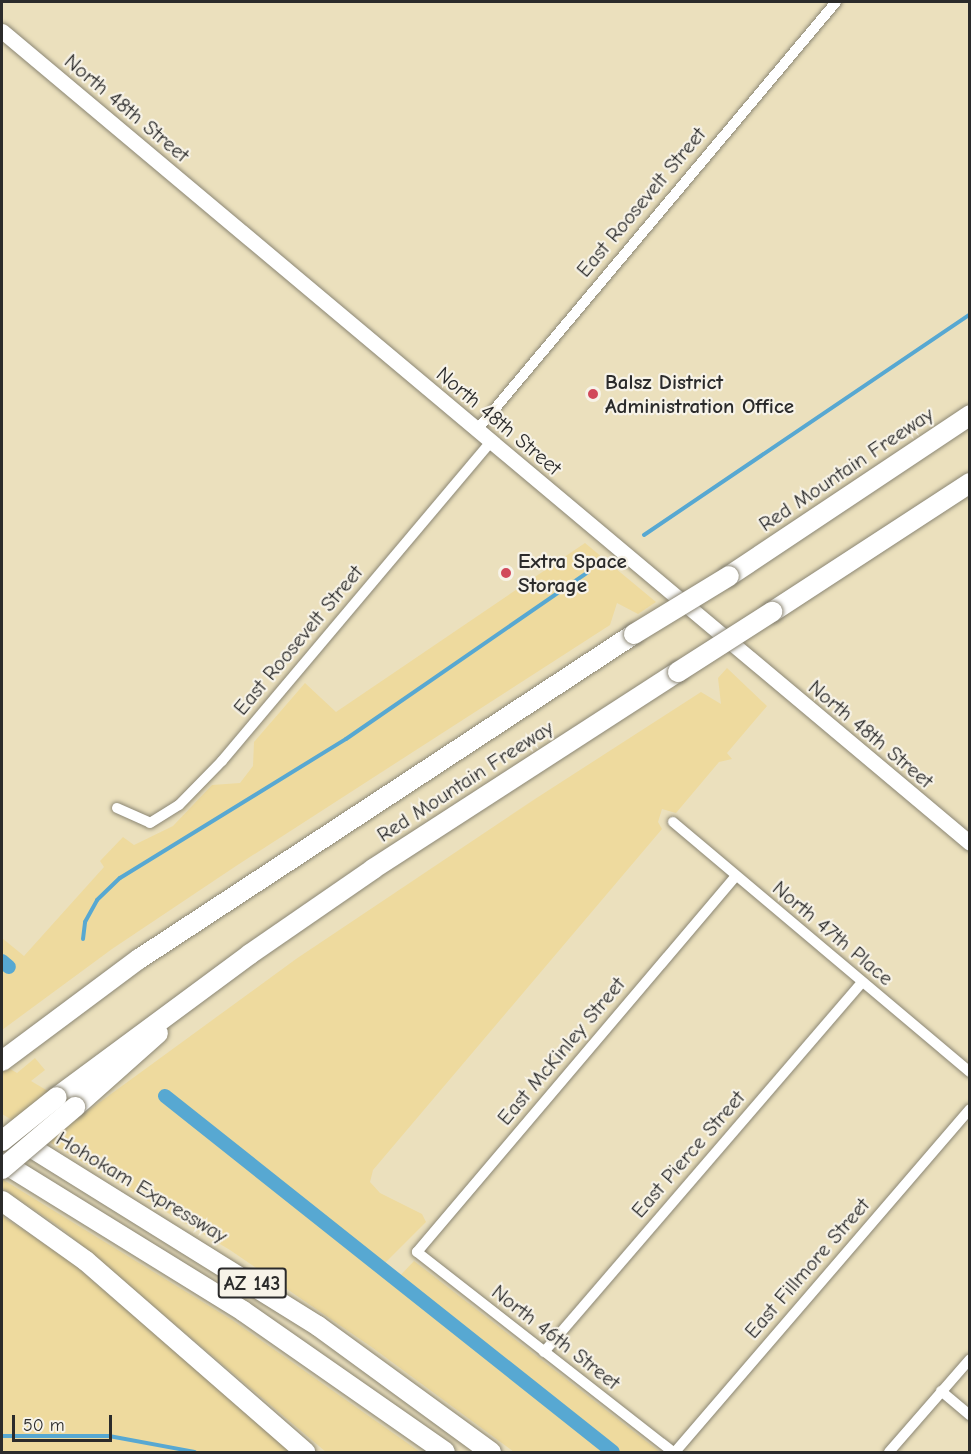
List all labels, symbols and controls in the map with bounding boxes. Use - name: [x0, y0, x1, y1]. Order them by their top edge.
- street label: North 48th Street: [59, 48, 195, 168]
- street label: East Roosevelt Street: [571, 122, 711, 282]
- street label: North 48th Street: [431, 361, 567, 481]
- place label: Balsz District Administration Office: [605, 369, 794, 419]
- marker: Balsz District Administration Office: [586, 387, 600, 401]
- street label: Red Mountain Freeway: [754, 401, 938, 537]
- place label: Extra Space Storage: [518, 548, 627, 598]
- street label: East Roosevelt Street: [228, 560, 368, 720]
- marker: Extra Space Storage: [499, 566, 513, 580]
- street label: North 48th Street: [803, 674, 939, 794]
- street label: Red Mountain Freeway: [372, 715, 558, 847]
- street label: North 47th Place: [768, 875, 898, 991]
- street label: East McKinley Street: [492, 972, 630, 1130]
- street label: East Pierce Street: [626, 1085, 750, 1223]
- street label: Hohokam Expressway: [52, 1126, 232, 1248]
- street label: East Fillmore Street: [739, 1193, 875, 1343]
- road number: AZ 143: [218, 1266, 286, 1300]
- street label: North 46th Street: [487, 1279, 625, 1395]
- scale bar: [15, 1403, 116, 1441]
- text: 50 m: [23, 1415, 65, 1436]

